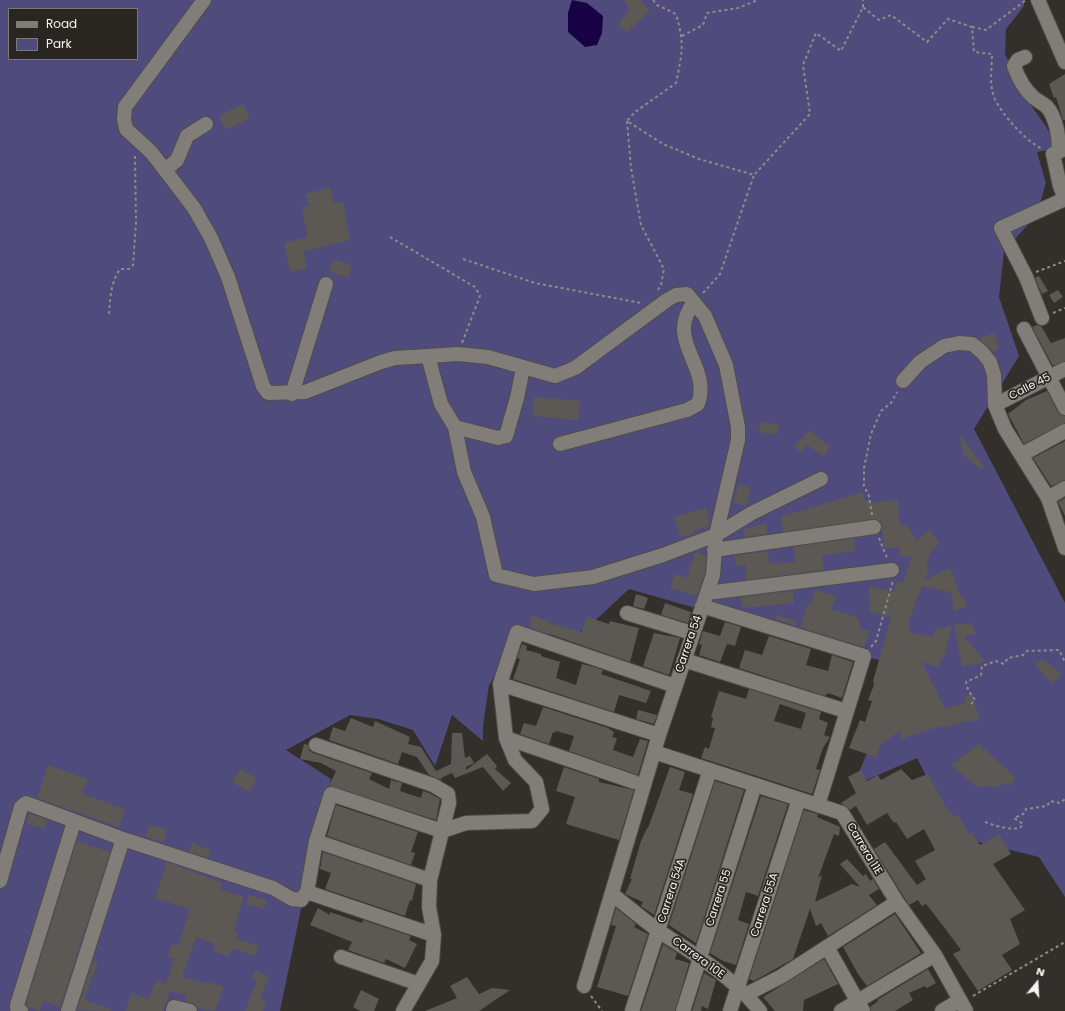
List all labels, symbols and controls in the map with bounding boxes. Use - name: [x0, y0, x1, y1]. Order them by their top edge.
- legend: [8, 8, 138, 60]
- text: Road: [46, 15, 77, 32]
- text: Park: [46, 35, 72, 52]
- street label: Calle 45: [1007, 371, 1053, 403]
- street label: Carrera 54: [673, 614, 705, 674]
- street label: Carrera 11E: [843, 821, 885, 877]
- street label: Carrera 54A: [655, 857, 689, 925]
- street label: Carrera 55: [704, 868, 734, 928]
- street label: Carrera 55A: [748, 871, 782, 939]
- street label: Carrera 10E: [669, 935, 727, 981]
- north arrow: [1017, 963, 1057, 1003]
- text: N: [1034, 963, 1047, 980]

